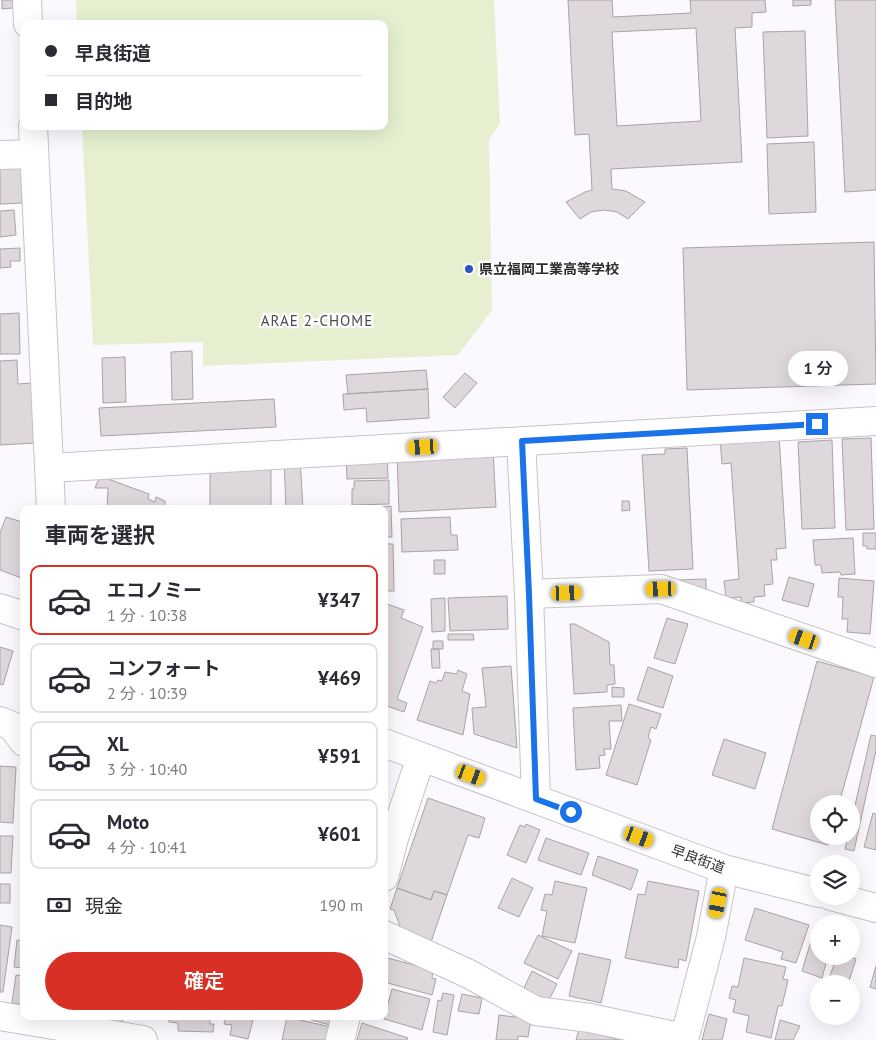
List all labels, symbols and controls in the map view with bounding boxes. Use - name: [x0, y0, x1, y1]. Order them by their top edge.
- text: 早良街道: [75, 41, 151, 65]
- text: 目的地: [75, 89, 132, 113]
- place label: 県立福岡工業高等学校: [479, 260, 619, 278]
- marker: 県立福岡工業高等学校: [463, 263, 475, 275]
- district label: ARAE 2-CHOME: [261, 311, 373, 330]
- callout: 1 分: [787, 352, 847, 386]
- text: 1 分: [803, 358, 833, 378]
- route end: [806, 413, 828, 435]
- car: [407, 439, 438, 455]
- text: 車両を選択: [45, 521, 155, 549]
- icon: car: [47, 578, 92, 623]
- text: エコノミー: [107, 578, 202, 602]
- car: [645, 581, 676, 597]
- car: [551, 585, 582, 601]
- text: ¥347: [318, 588, 361, 612]
- text: 1 分 · 10:38: [107, 605, 187, 625]
- car: [787, 627, 820, 651]
- icon: car: [47, 656, 92, 701]
- text: コンフォート: [107, 656, 220, 680]
- text: ¥469: [318, 666, 361, 690]
- text: 2 分 · 10:39: [107, 683, 187, 703]
- text: XL: [107, 732, 129, 756]
- icon: car: [47, 734, 92, 779]
- text: ¥591: [318, 744, 361, 768]
- text: 3 分 · 10:40: [107, 759, 187, 779]
- car: [454, 763, 487, 787]
- map controls: [810, 795, 860, 1025]
- button: locate: [810, 795, 860, 845]
- route start: [560, 801, 582, 823]
- text: Moto: [107, 810, 149, 834]
- icon: car: [47, 812, 92, 857]
- text: ¥601: [318, 822, 361, 846]
- car: [622, 825, 655, 849]
- text: 4 分 · 10:41: [107, 837, 187, 857]
- street label: 早良街道: [669, 841, 727, 877]
- button: layers: [810, 855, 860, 905]
- car: [707, 887, 728, 919]
- icon: cash: [45, 891, 73, 919]
- text: 現金: [85, 894, 123, 918]
- text: 190 m: [320, 895, 363, 915]
- button: +: [810, 915, 860, 965]
- button: 確定: [45, 952, 363, 1010]
- button: −: [810, 975, 860, 1025]

